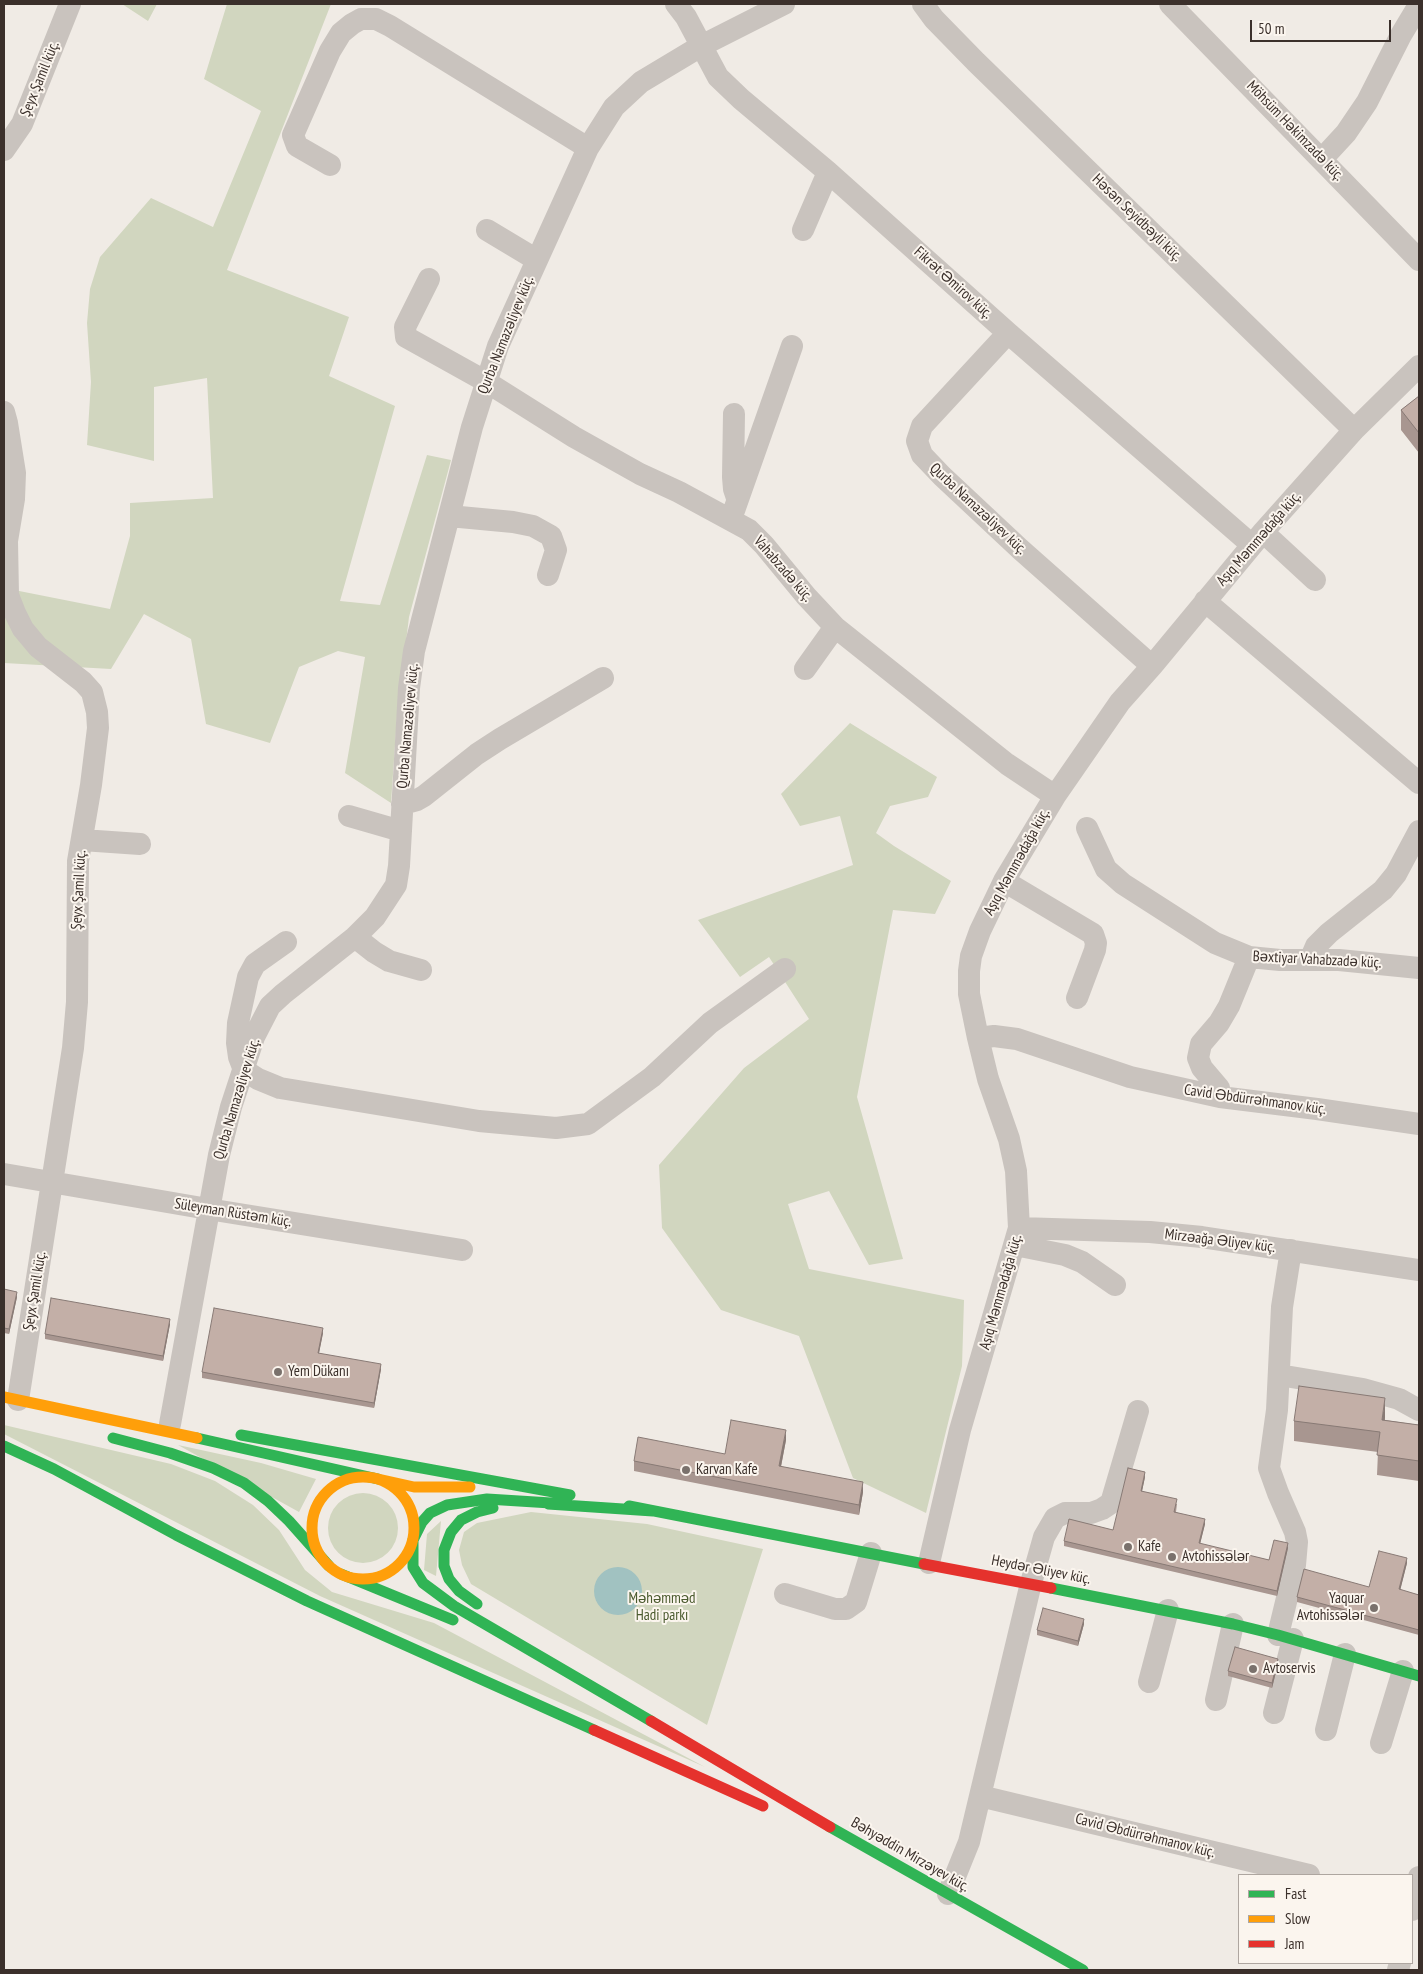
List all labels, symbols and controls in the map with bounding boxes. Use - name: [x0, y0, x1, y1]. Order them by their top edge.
- scale bar: [1253, 10, 1394, 42]
- text: 50 m: [1258, 19, 1284, 38]
- street label: Şeyx Şamil küç.: [17, 39, 63, 119]
- street label: Möhsüm Həkimzadə küç.: [1243, 77, 1347, 185]
- street label: Həsən Seyidbəyli küç.: [1088, 171, 1186, 265]
- street label: Fikrət Əmirov küç.: [910, 243, 996, 323]
- street label: Qurba Namazəliyev küç.: [474, 273, 538, 397]
- street label: Qurba Namazəliyev küç.: [926, 460, 1030, 558]
- street label: Aşıq Məmmədağa küç.: [1213, 488, 1305, 590]
- street label: Vahabzadə küç.: [750, 533, 816, 605]
- street label: Qurba Namazəliyev küç.: [394, 663, 422, 789]
- street label: Aşıq Məmmədağa küç.: [980, 805, 1054, 919]
- street label: Şeyx Şamil küç.: [68, 850, 90, 930]
- street label: Bəxtiyar Vahabzadə küç.: [1252, 948, 1382, 972]
- street label: Qurba Namazəliyev küç.: [210, 1036, 264, 1162]
- street label: Cavid Əbdürrəhmanov küç.: [1183, 1081, 1327, 1119]
- street label: Süleyman Rüstəm küç.: [173, 1195, 293, 1231]
- street label: Mirzəağa Əliyev küç.: [1164, 1225, 1276, 1257]
- street label: Aşıq Məmmədağa küç.: [976, 1232, 1026, 1352]
- street label: Şeyx Şamil küç.: [20, 1250, 50, 1332]
- place label: Yem Dükanı: [288, 1363, 349, 1381]
- marker: Yem Dükanı: [272, 1366, 284, 1378]
- place label: Karvan Kafe: [696, 1461, 758, 1479]
- marker: Karvan Kafe: [680, 1464, 692, 1476]
- place label: Kafe: [1138, 1538, 1161, 1556]
- marker: Kafe: [1122, 1541, 1134, 1553]
- place label: Avtohissələr: [1182, 1548, 1249, 1566]
- marker: Avtohissələr: [1166, 1551, 1178, 1563]
- street label: Heydər Əliyev küç.: [990, 1552, 1092, 1588]
- park label: Məhəmməd Hadi parkı: [628, 1590, 696, 1625]
- place label: Yaquar Avtohissələr: [1297, 1590, 1364, 1625]
- marker: Yaquar Avtohissələr: [1368, 1602, 1380, 1614]
- place label: Avtoservis: [1263, 1660, 1315, 1678]
- marker: Avtoservis: [1247, 1663, 1259, 1675]
- street label: Cavid Əbdürrəhmanov küç.: [1073, 1810, 1217, 1862]
- street label: Bəhyəddin Mirzəyev küç.: [848, 1814, 972, 1896]
- legend: [1238, 1874, 1413, 1964]
- text: Fast: [1285, 1884, 1306, 1903]
- text: Slow: [1285, 1909, 1310, 1928]
- text: Jam: [1285, 1934, 1304, 1953]

